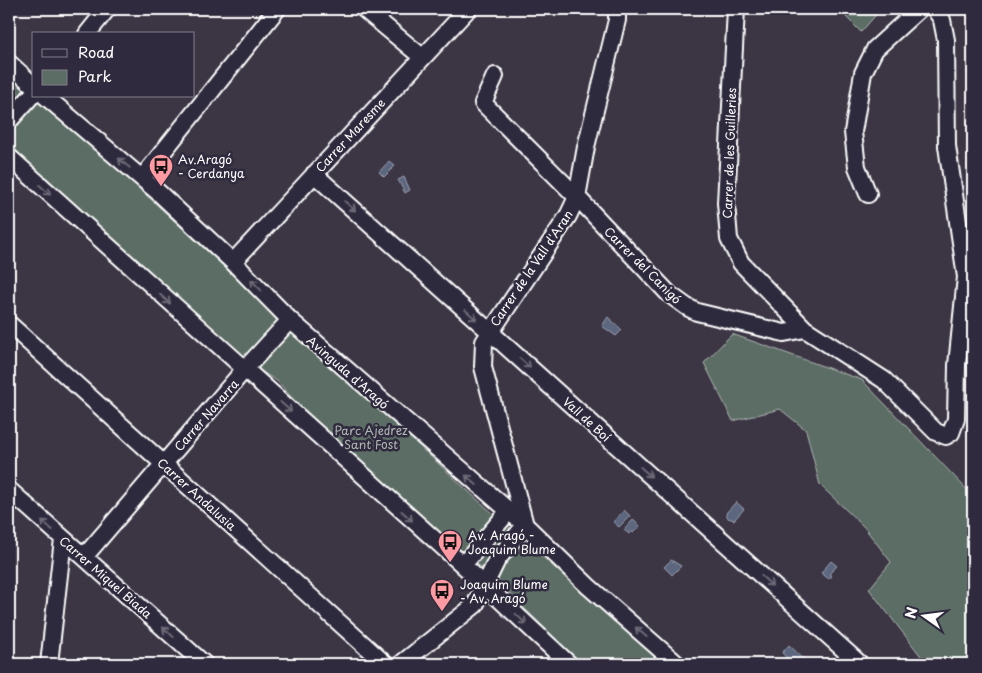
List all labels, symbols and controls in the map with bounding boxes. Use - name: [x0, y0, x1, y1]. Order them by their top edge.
- legend: [32, 32, 195, 98]
- text: Road: [78, 40, 114, 63]
- text: Park: [78, 64, 112, 87]
- street label: Carrer de les Guilleries: [718, 87, 740, 219]
- street label: Carrer Maresme: [311, 94, 389, 176]
- place label: Av.Aragó - Cerdanya: [178, 150, 245, 182]
- bus stop icon: Av.Aragó - Cerdanya: [148, 153, 174, 187]
- one-way arrow: [118, 157, 131, 169]
- one-way arrow: [38, 184, 51, 195]
- one-way arrow: [344, 200, 357, 212]
- street label: Carrer de la Vall d'Aran: [485, 206, 577, 330]
- street label: Carrer del Canigó: [600, 222, 686, 308]
- one-way arrow: [250, 279, 262, 292]
- one-way arrow: [159, 293, 172, 305]
- one-way arrow: [465, 309, 478, 320]
- street label: Avinguda d'Aragó: [303, 331, 393, 413]
- one-way arrow: [519, 358, 532, 369]
- street label: Carrer Navarra: [170, 375, 243, 455]
- street label: Vall de Boí: [559, 392, 615, 446]
- one-way arrow: [280, 402, 293, 413]
- park label: Parc Ajedrez Sant Fost: [334, 421, 408, 453]
- street label: Carrer Andalusia: [154, 454, 241, 535]
- one-way arrow: [640, 466, 653, 478]
- one-way arrow: [465, 474, 478, 486]
- one-way arrow: [401, 510, 414, 521]
- one-way arrow: [41, 519, 54, 531]
- place label: Av. Aragó - Joaquim Blume: [468, 526, 555, 558]
- bus stop icon: Av. Aragó - Joaquim Blume: [437, 529, 463, 563]
- street label: Carrer Miquel Biada: [56, 532, 157, 623]
- place label: Joaquim Blume - Av. Aragó: [460, 575, 547, 607]
- one-way arrow: [760, 575, 773, 587]
- bus stop icon: Joaquim Blume - Av. Aragó: [429, 578, 455, 612]
- north arrow: [900, 590, 950, 640]
- text: N: [899, 605, 922, 621]
- one-way arrow: [514, 613, 527, 625]
- one-way arrow: [161, 626, 174, 638]
- one-way arrow: [634, 626, 647, 638]

